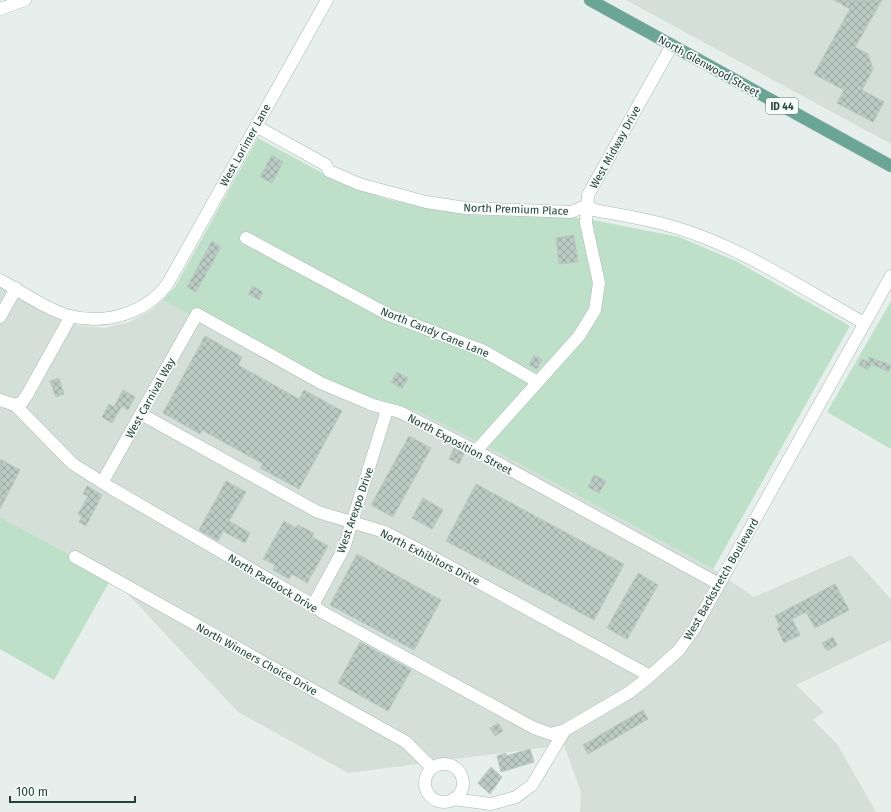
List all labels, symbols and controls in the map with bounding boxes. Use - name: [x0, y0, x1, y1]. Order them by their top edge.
- street label: North Glenwood Street: [656, 33, 762, 100]
- road number: ID 44: [766, 98, 798, 114]
- street label: West Lorimer Lane: [217, 102, 274, 189]
- street label: West Midway Drive: [587, 103, 644, 191]
- street label: North Premium Place: [463, 201, 569, 218]
- street label: North Candy Cane Lane: [379, 305, 491, 360]
- street label: West Carnival Way: [123, 355, 178, 441]
- street label: North Exposition Street: [405, 411, 514, 478]
- street label: West Arexpo Drive: [335, 465, 376, 555]
- street label: West Backstretch Boulevard: [681, 516, 762, 642]
- street label: North Exhibitors Drive: [378, 527, 482, 588]
- street label: North Paddock Drive: [225, 551, 320, 615]
- street label: North Winners Choice Drive: [194, 621, 320, 698]
- scale bar: [10, 778, 135, 804]
- text: 100 m: [16, 785, 48, 799]

